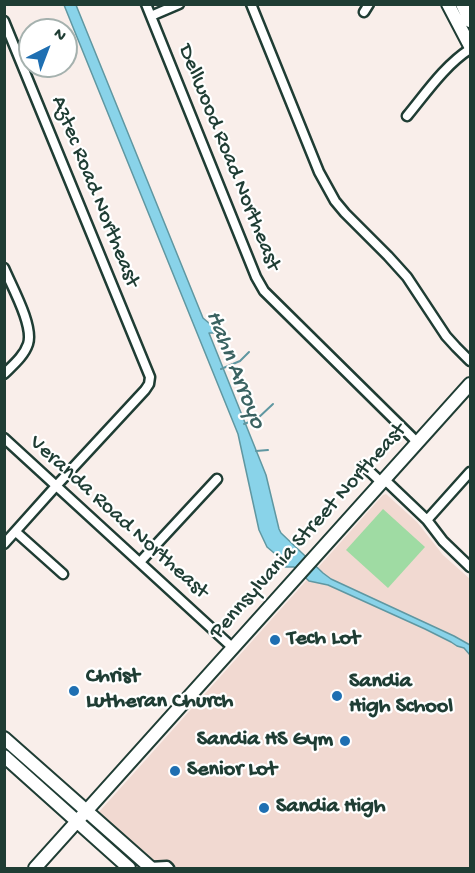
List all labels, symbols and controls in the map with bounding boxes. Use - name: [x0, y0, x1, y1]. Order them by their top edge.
- north arrow: [18, 18, 78, 78]
- text: N: [49, 25, 69, 46]
- street label: Dellwood Road Northeast: [171, 41, 285, 275]
- street label: Aztec Road Northeast: [44, 92, 144, 292]
- water label: Hahn Arroyo: [197, 307, 271, 433]
- street label: Pennsylvania Street Northeast: [205, 419, 413, 645]
- street label: Veranda Road Northeast: [23, 430, 213, 606]
- place label: Tech Lot: [287, 627, 360, 653]
- marker: Tech Lot: [268, 633, 282, 647]
- place label: Christ Lutheran Church: [86, 665, 233, 716]
- place label: Sandia High School: [349, 670, 453, 722]
- marker: Christ Lutheran Church: [67, 684, 81, 698]
- marker: Sandia High School: [330, 689, 344, 703]
- place label: Sandia HS Gym: [197, 728, 333, 754]
- marker: Sandia HS Gym: [338, 734, 352, 748]
- place label: Senior Lot: [187, 758, 277, 784]
- marker: Senior Lot: [168, 764, 182, 778]
- place label: Sandia High: [276, 795, 386, 821]
- marker: Sandia High: [257, 801, 271, 815]

